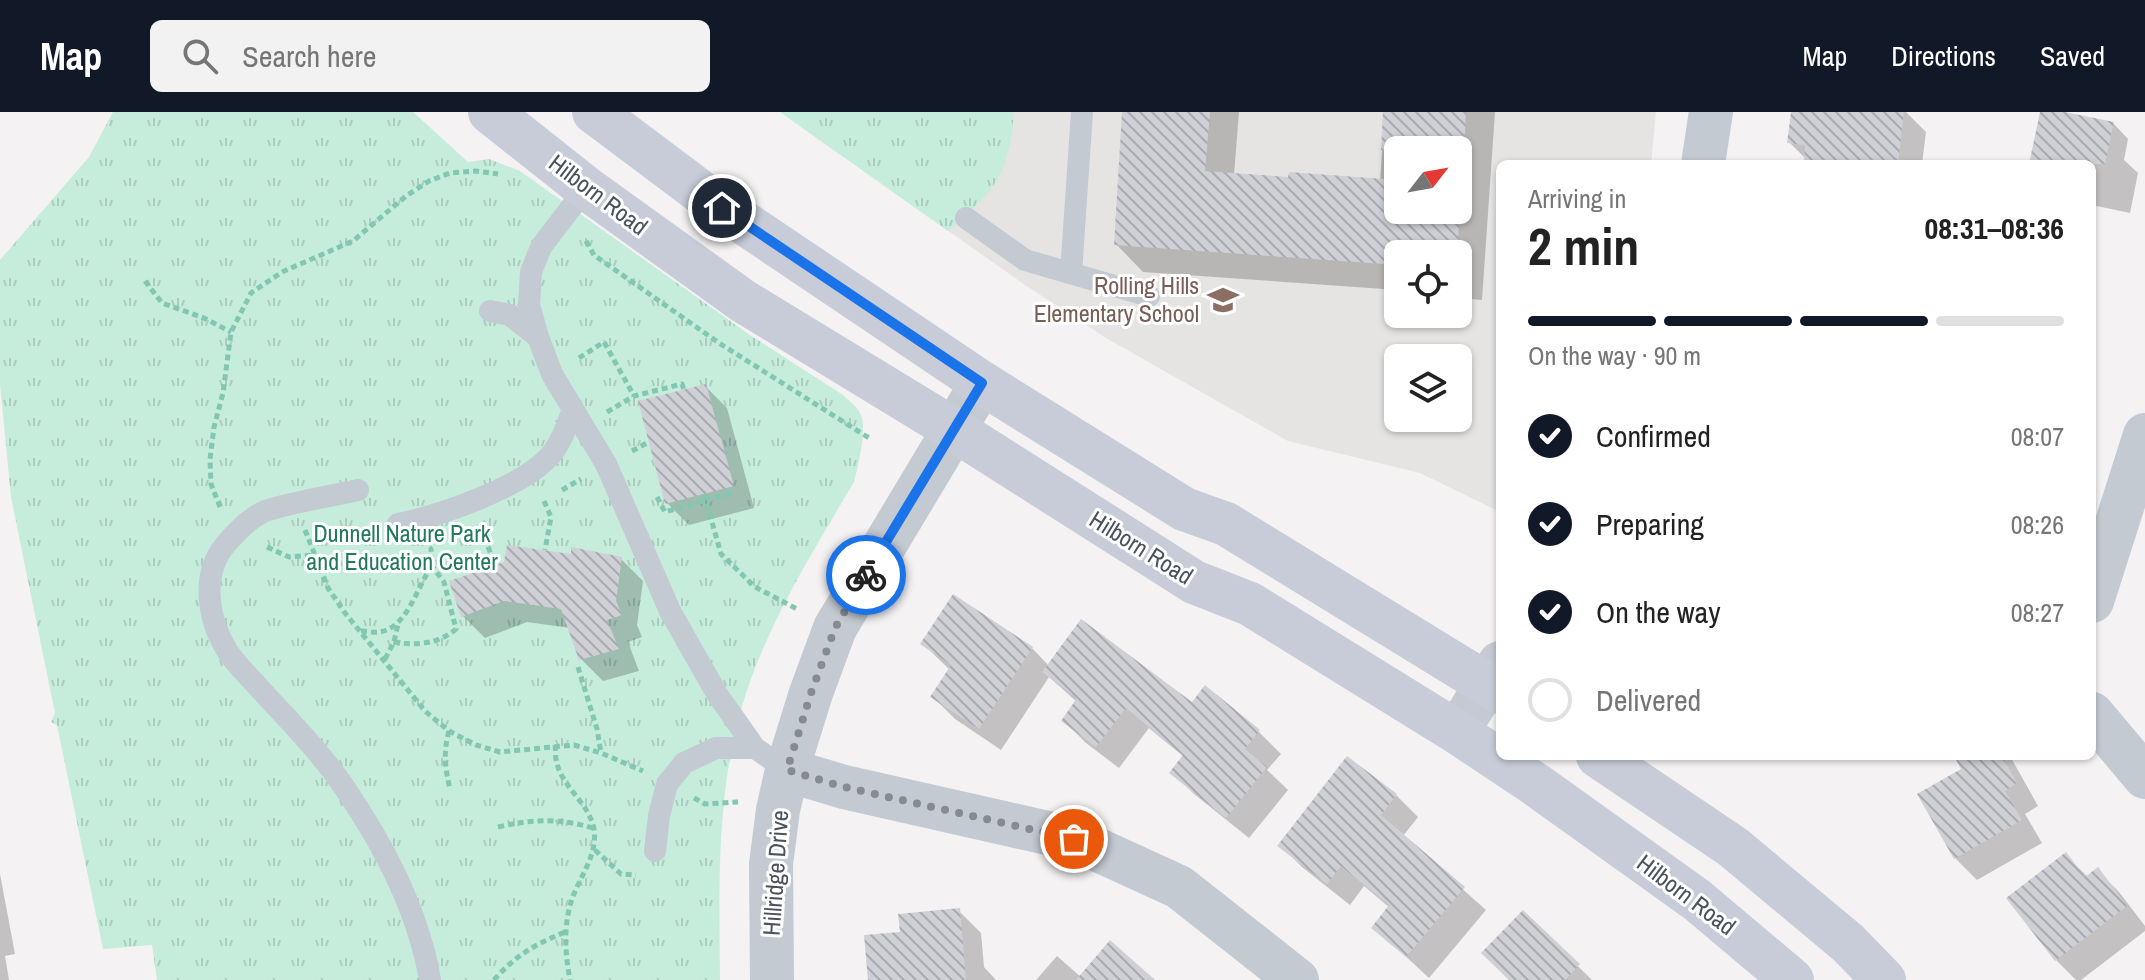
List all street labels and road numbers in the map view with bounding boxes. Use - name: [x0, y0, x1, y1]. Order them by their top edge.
- street label: Hilborn Road: [543, 147, 655, 242]
- street label: Hilborn Road: [1084, 503, 1199, 591]
- street label: Hillridge Drive: [755, 809, 795, 937]
- street label: Hilborn Road: [1631, 847, 1743, 942]

